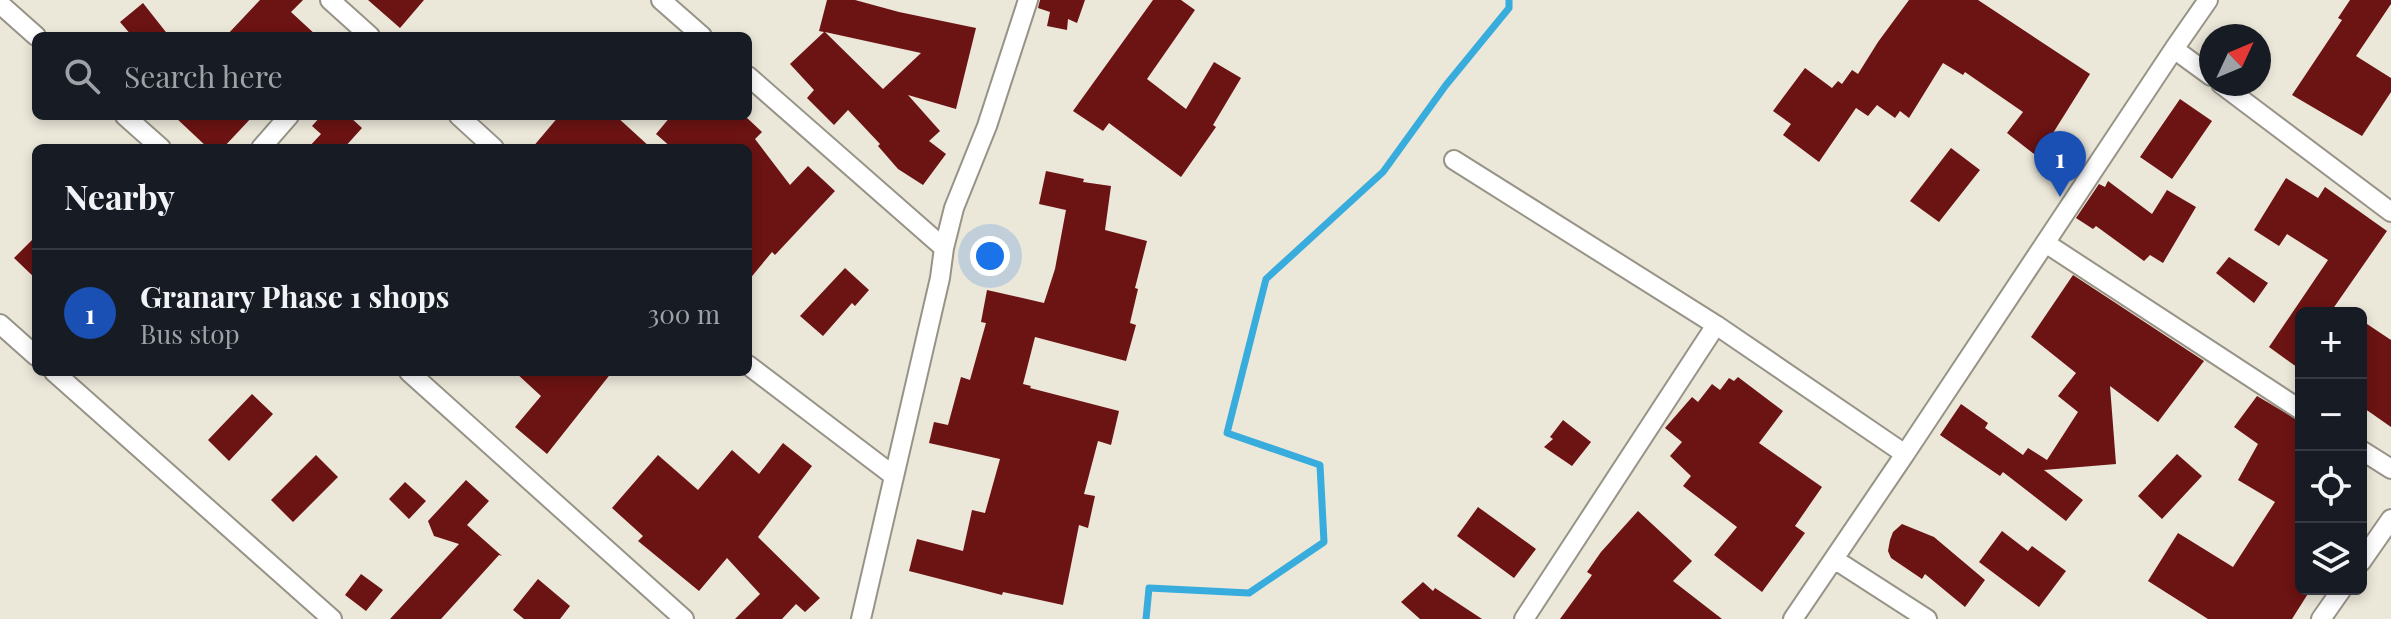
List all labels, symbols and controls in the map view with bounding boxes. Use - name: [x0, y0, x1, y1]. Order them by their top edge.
- north arrow: [2199, 24, 2271, 96]
- search box: [32, 32, 752, 120]
- icon: search: [60, 54, 104, 98]
- text: Search here: [124, 56, 283, 96]
- pin: 1: [2034, 131, 2086, 197]
- text: Nearby: [64, 173, 175, 219]
- your location: [970, 236, 1010, 276]
- text: Granary Phase 1 shops: [140, 276, 449, 316]
- text: 1: [85, 296, 95, 331]
- text: 300 m: [648, 296, 720, 331]
- map controls: [2295, 307, 2367, 595]
- button: +: [2295, 307, 2367, 379]
- text: Bus stop: [140, 316, 240, 351]
- button: −: [2295, 379, 2367, 451]
- button: locate: [2295, 451, 2367, 523]
- button: layers: [2295, 523, 2367, 595]

